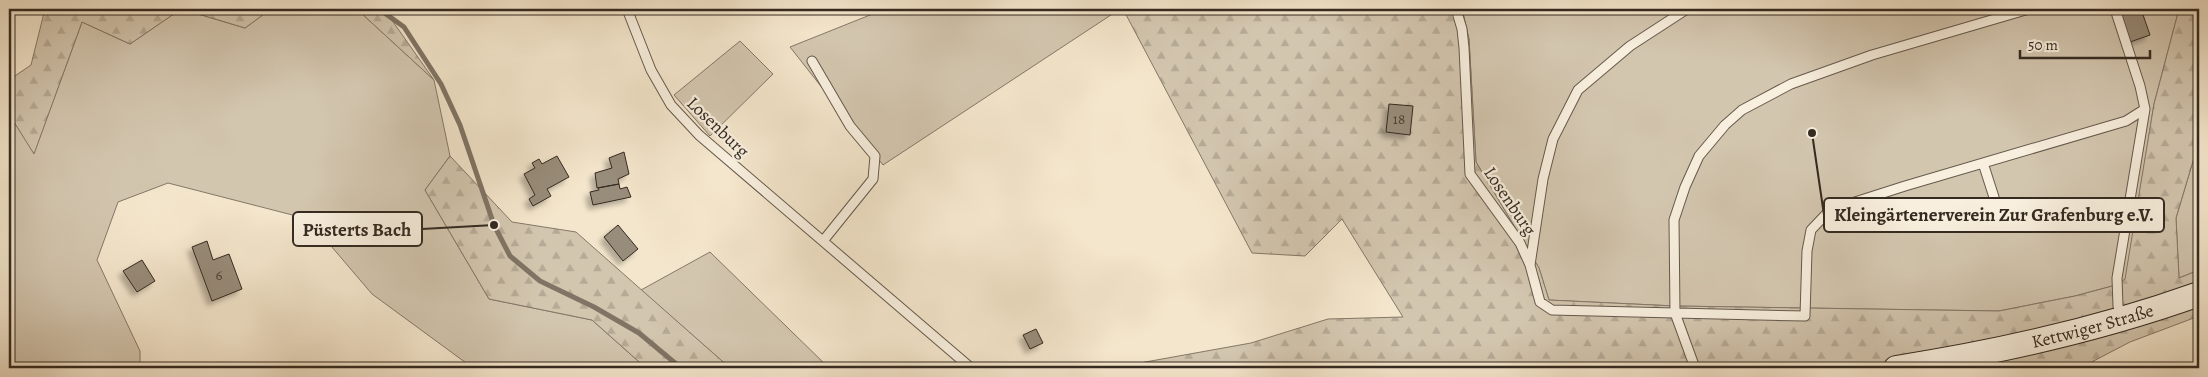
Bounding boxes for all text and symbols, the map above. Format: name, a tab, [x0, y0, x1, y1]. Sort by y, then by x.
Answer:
scale bar	[2020, 28, 2150, 60]
text: 50 m	[2028, 35, 2058, 55]
street label: Losenburg	[682, 91, 754, 163]
house number: 18	[1393, 109, 1405, 129]
street label: Losenburg	[1478, 162, 1542, 240]
callout: Kleingärtenerverein Zur Grafenburg e.V.	[1824, 198, 2164, 232]
text: Kleingärtenerverein Zur Grafenburg e.V.	[1834, 202, 2154, 228]
callout: Püsterts Bach	[293, 212, 422, 246]
text: Püsterts Bach	[303, 217, 411, 243]
house number: 6	[216, 265, 223, 285]
street label: Kettwiger Straße	[2029, 298, 2156, 354]

